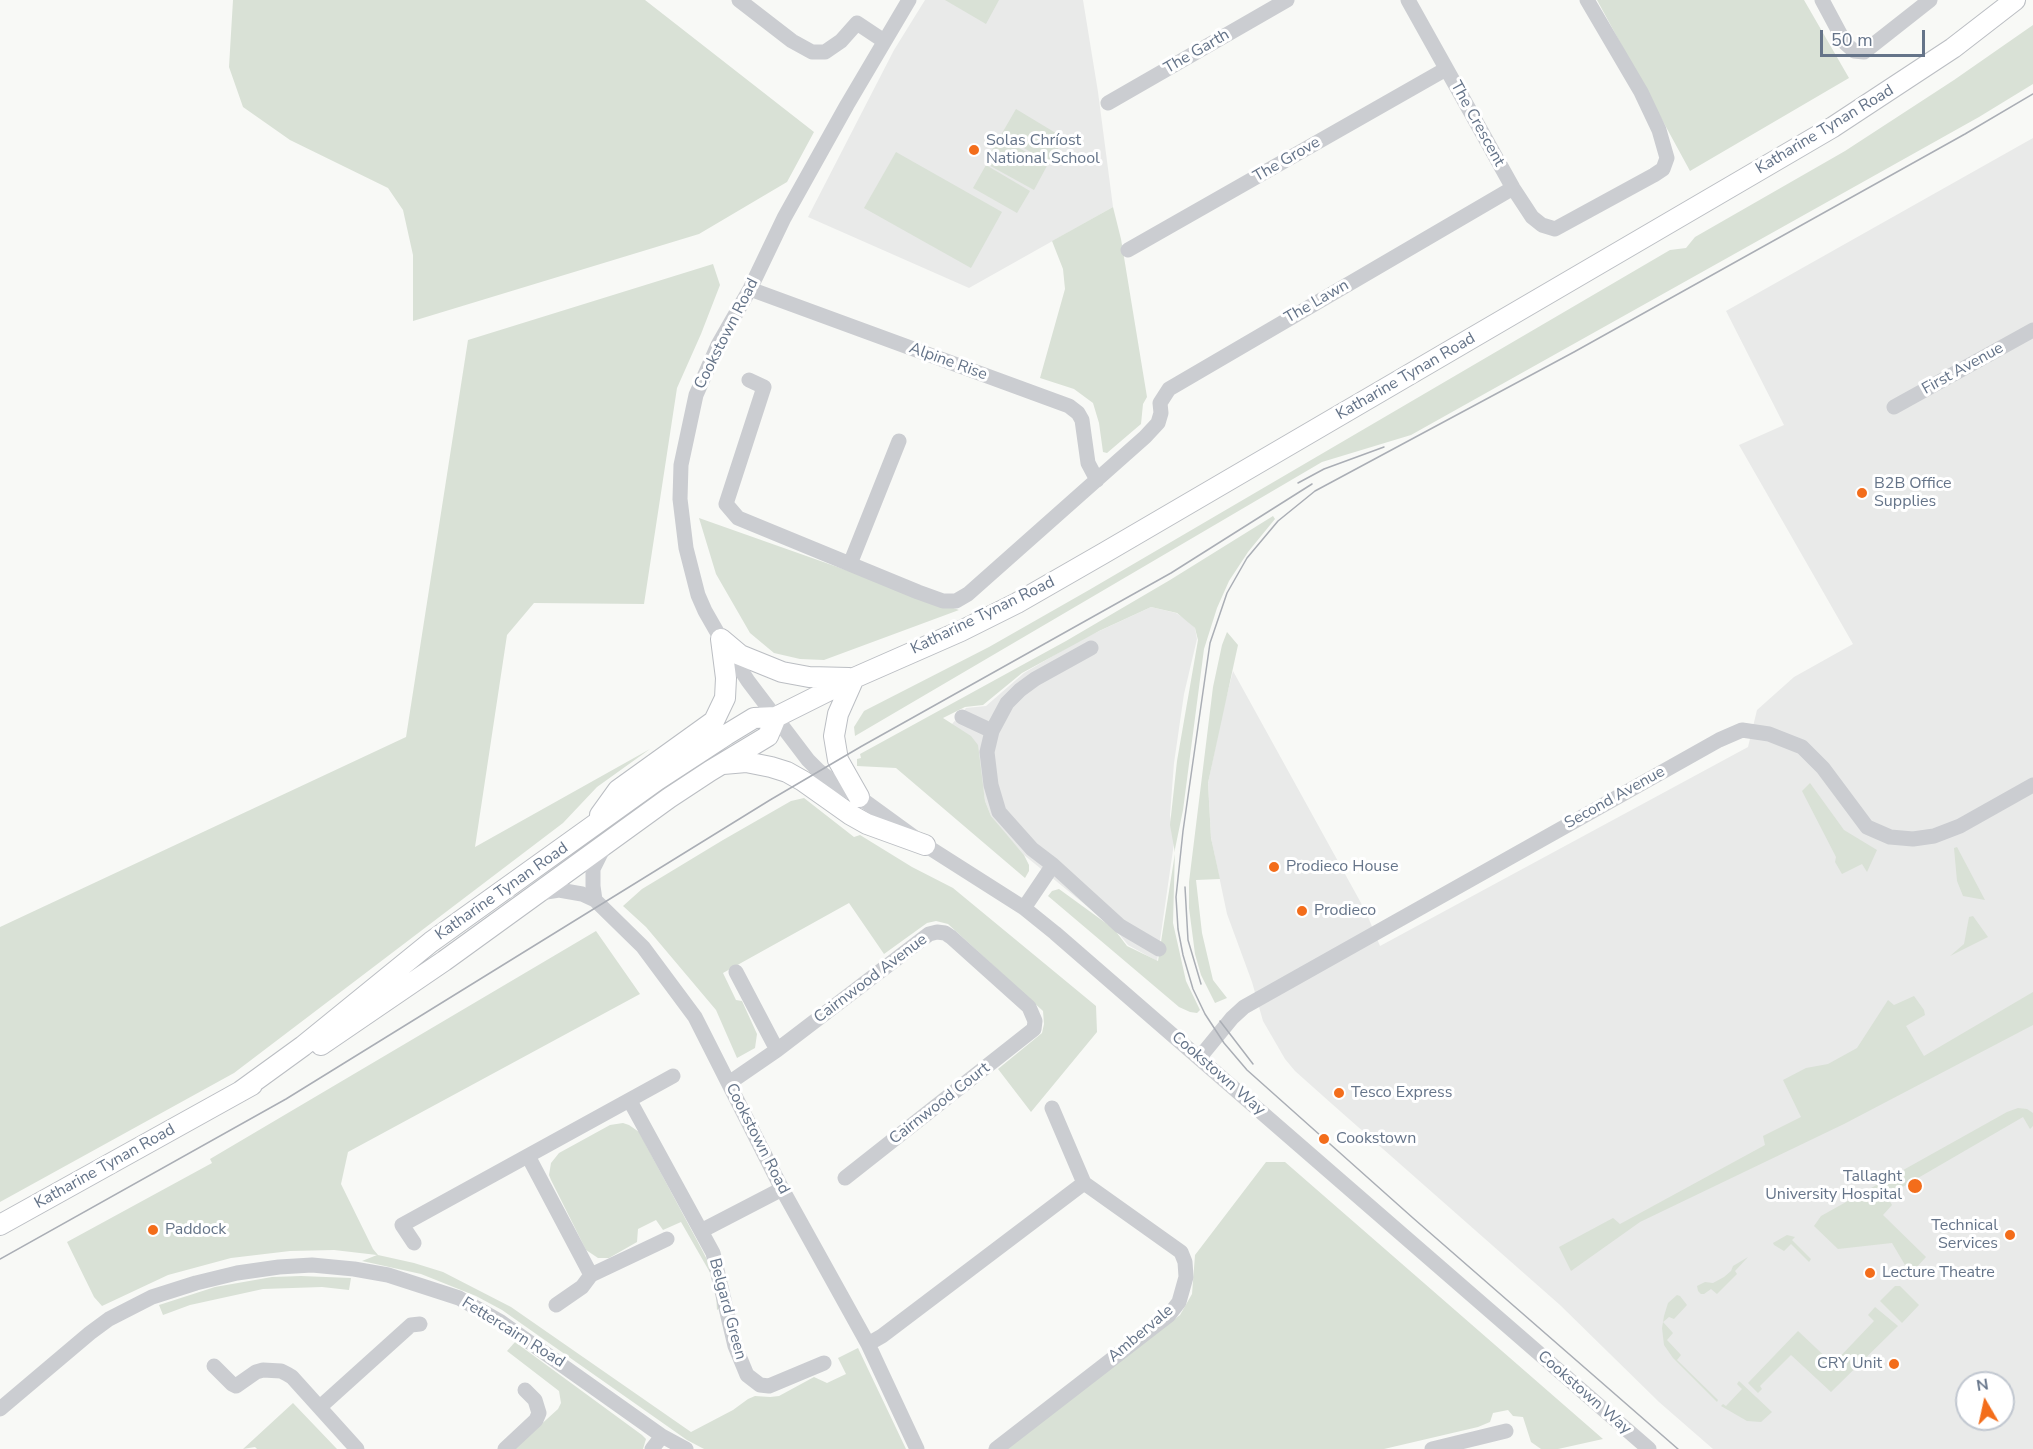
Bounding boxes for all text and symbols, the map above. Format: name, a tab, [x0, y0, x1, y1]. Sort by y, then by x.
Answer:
scale bar	[1823, 18, 1928, 56]
street label: The Garth	[1161, 26, 1233, 78]
text: 50 m	[1831, 28, 1873, 52]
street label: The Crescent	[1446, 78, 1508, 170]
street label: Katharine Tynan Road	[1753, 81, 1897, 179]
place label: Solas Chríost National School	[986, 131, 1100, 169]
street label: The Grove	[1250, 133, 1324, 187]
marker: Solas Chríost National School	[967, 143, 981, 157]
street label: Cookstown Road	[691, 275, 763, 393]
street label: The Lawn	[1281, 276, 1353, 328]
street label: Katharine Tynan Road	[1333, 329, 1479, 425]
street label: Alpine Rise	[906, 339, 990, 385]
street label: First Avenue	[1919, 339, 2007, 399]
place label: B2B Office Supplies	[1874, 474, 1951, 512]
marker: B2B Office Supplies	[1855, 486, 1869, 500]
street label: Katharine Tynan Road	[908, 573, 1058, 659]
street label: Second Avenue	[1562, 763, 1668, 833]
street label: Katharine Tynan Road	[432, 839, 572, 945]
place label: Prodieco House	[1286, 857, 1399, 877]
marker: Prodieco House	[1267, 860, 1281, 874]
place label: Prodieco	[1314, 901, 1376, 921]
marker: Prodieco	[1295, 904, 1309, 918]
street label: Cairnwood Avenue	[811, 930, 931, 1028]
street label: Cookstown Way	[1167, 1028, 1269, 1120]
street label: Cairnwood Court	[886, 1059, 994, 1149]
street label: Cookstown Road	[721, 1080, 793, 1198]
place label: Tesco Express	[1351, 1083, 1452, 1103]
marker: Tesco Express	[1332, 1086, 1346, 1100]
street label: Katharine Tynan Road	[31, 1120, 179, 1214]
place label: Cookstown	[1336, 1129, 1416, 1149]
marker: Cookstown	[1317, 1132, 1331, 1146]
place label: Tallaght University Hospital	[1765, 1167, 1902, 1205]
marker: Tallaght University Hospital	[1906, 1177, 1924, 1195]
place label: Technical Services	[1931, 1216, 1998, 1254]
place label: Paddock	[165, 1220, 226, 1240]
marker: Paddock	[146, 1223, 160, 1237]
marker: Technical Services	[2003, 1228, 2017, 1242]
street label: Belgard Green	[704, 1256, 750, 1362]
place label: Lecture Theatre	[1882, 1263, 1995, 1283]
marker: Lecture Theatre	[1863, 1266, 1877, 1280]
street label: Fettercairn Road	[458, 1294, 568, 1372]
street label: Ambervale	[1105, 1301, 1177, 1367]
street label: Cookstown Way	[1533, 1347, 1635, 1439]
place label: CRY Unit	[1817, 1354, 1882, 1374]
marker: CRY Unit	[1887, 1357, 1901, 1371]
north arrow	[1955, 1371, 2015, 1431]
text: N	[1975, 1373, 1990, 1397]

